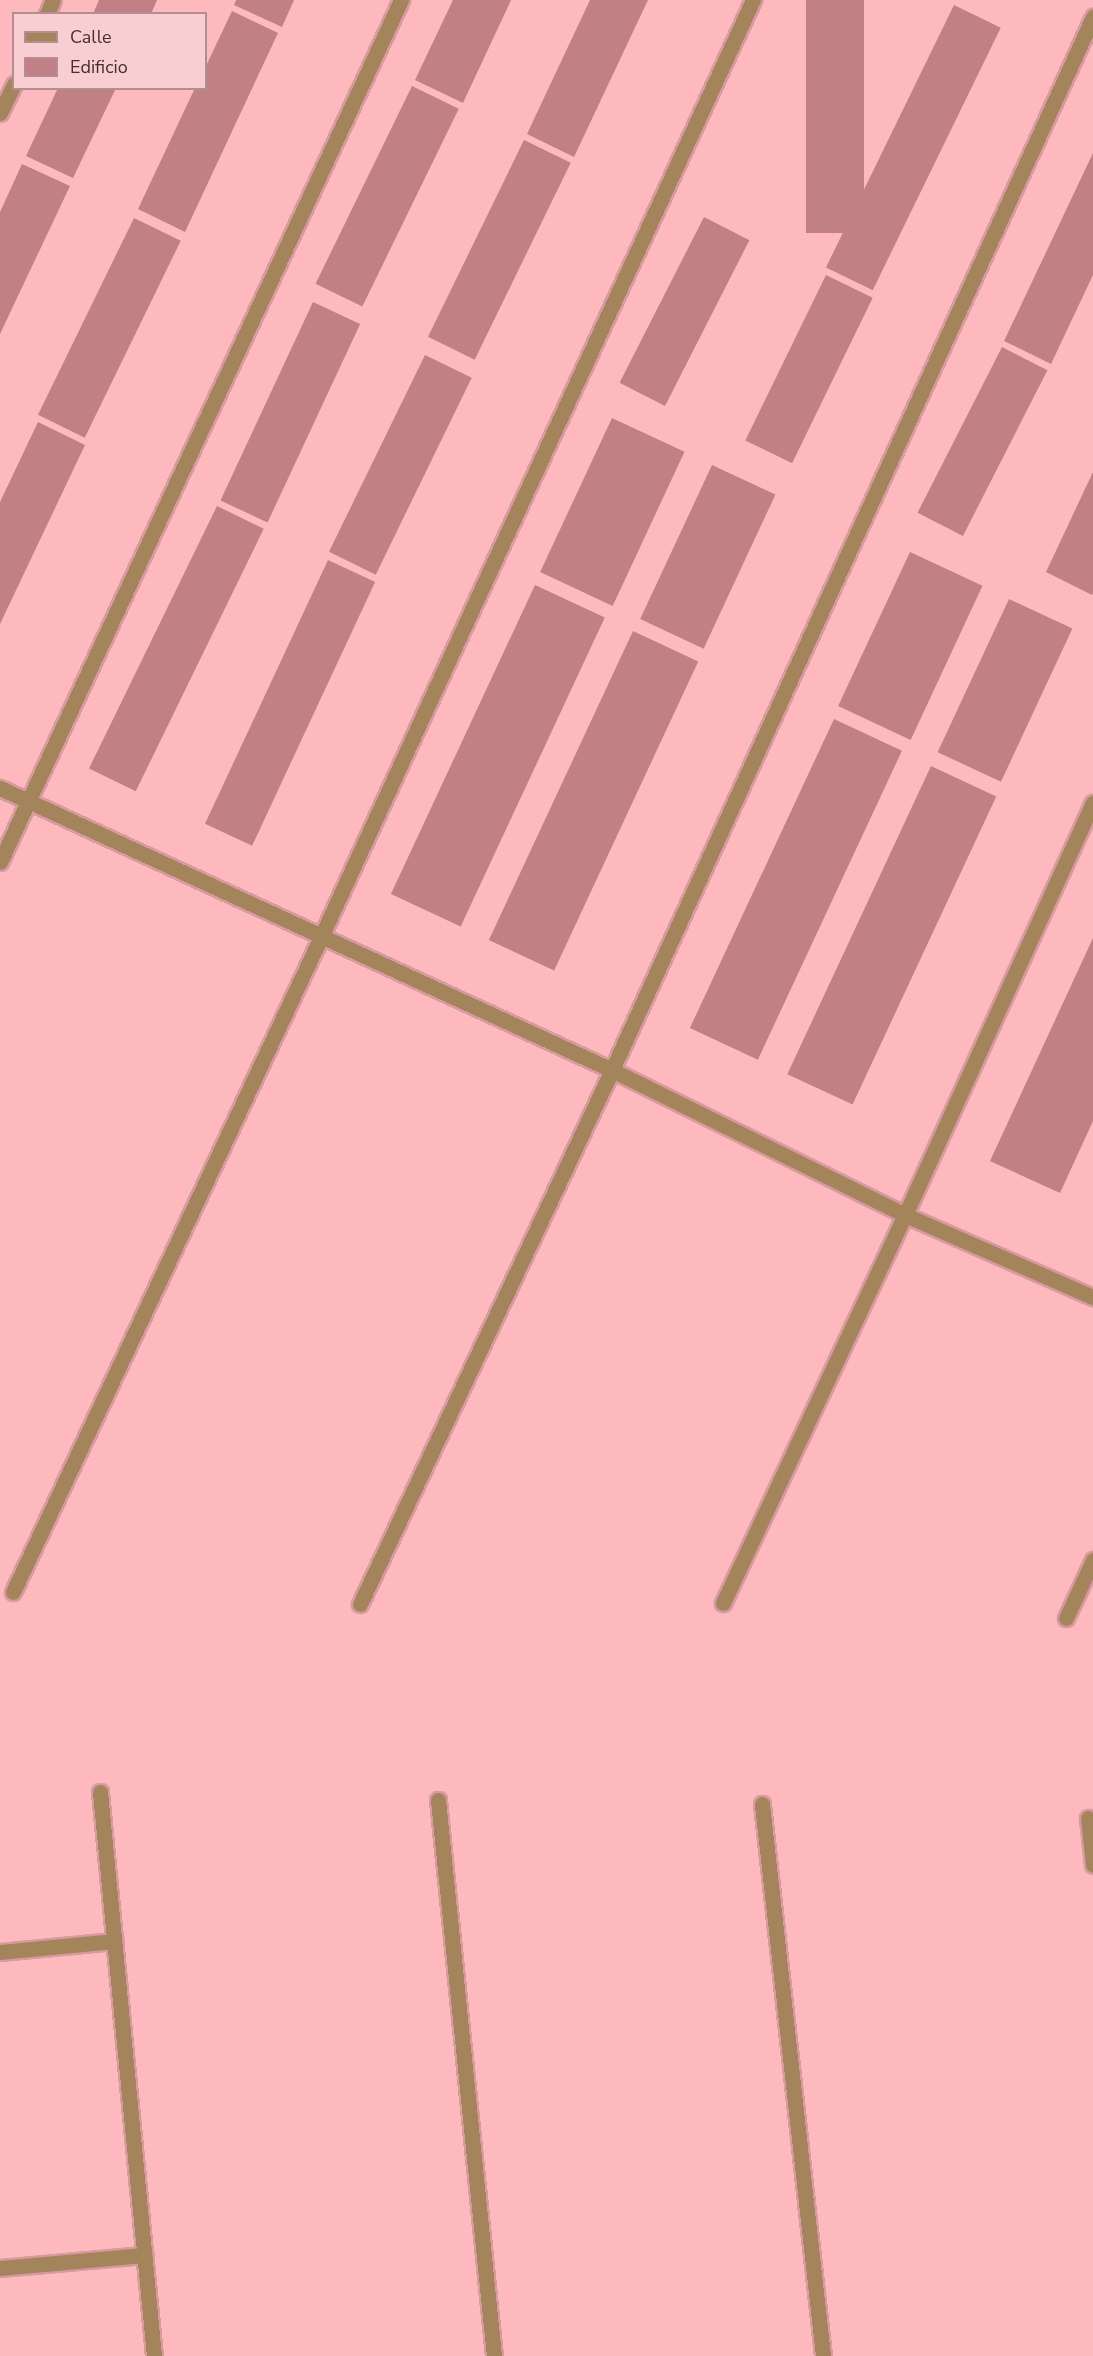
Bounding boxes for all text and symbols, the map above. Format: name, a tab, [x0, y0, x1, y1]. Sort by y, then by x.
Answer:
legend	[12, 12, 207, 90]
text: Calle	[70, 25, 112, 49]
text: Edificio	[70, 55, 128, 79]

